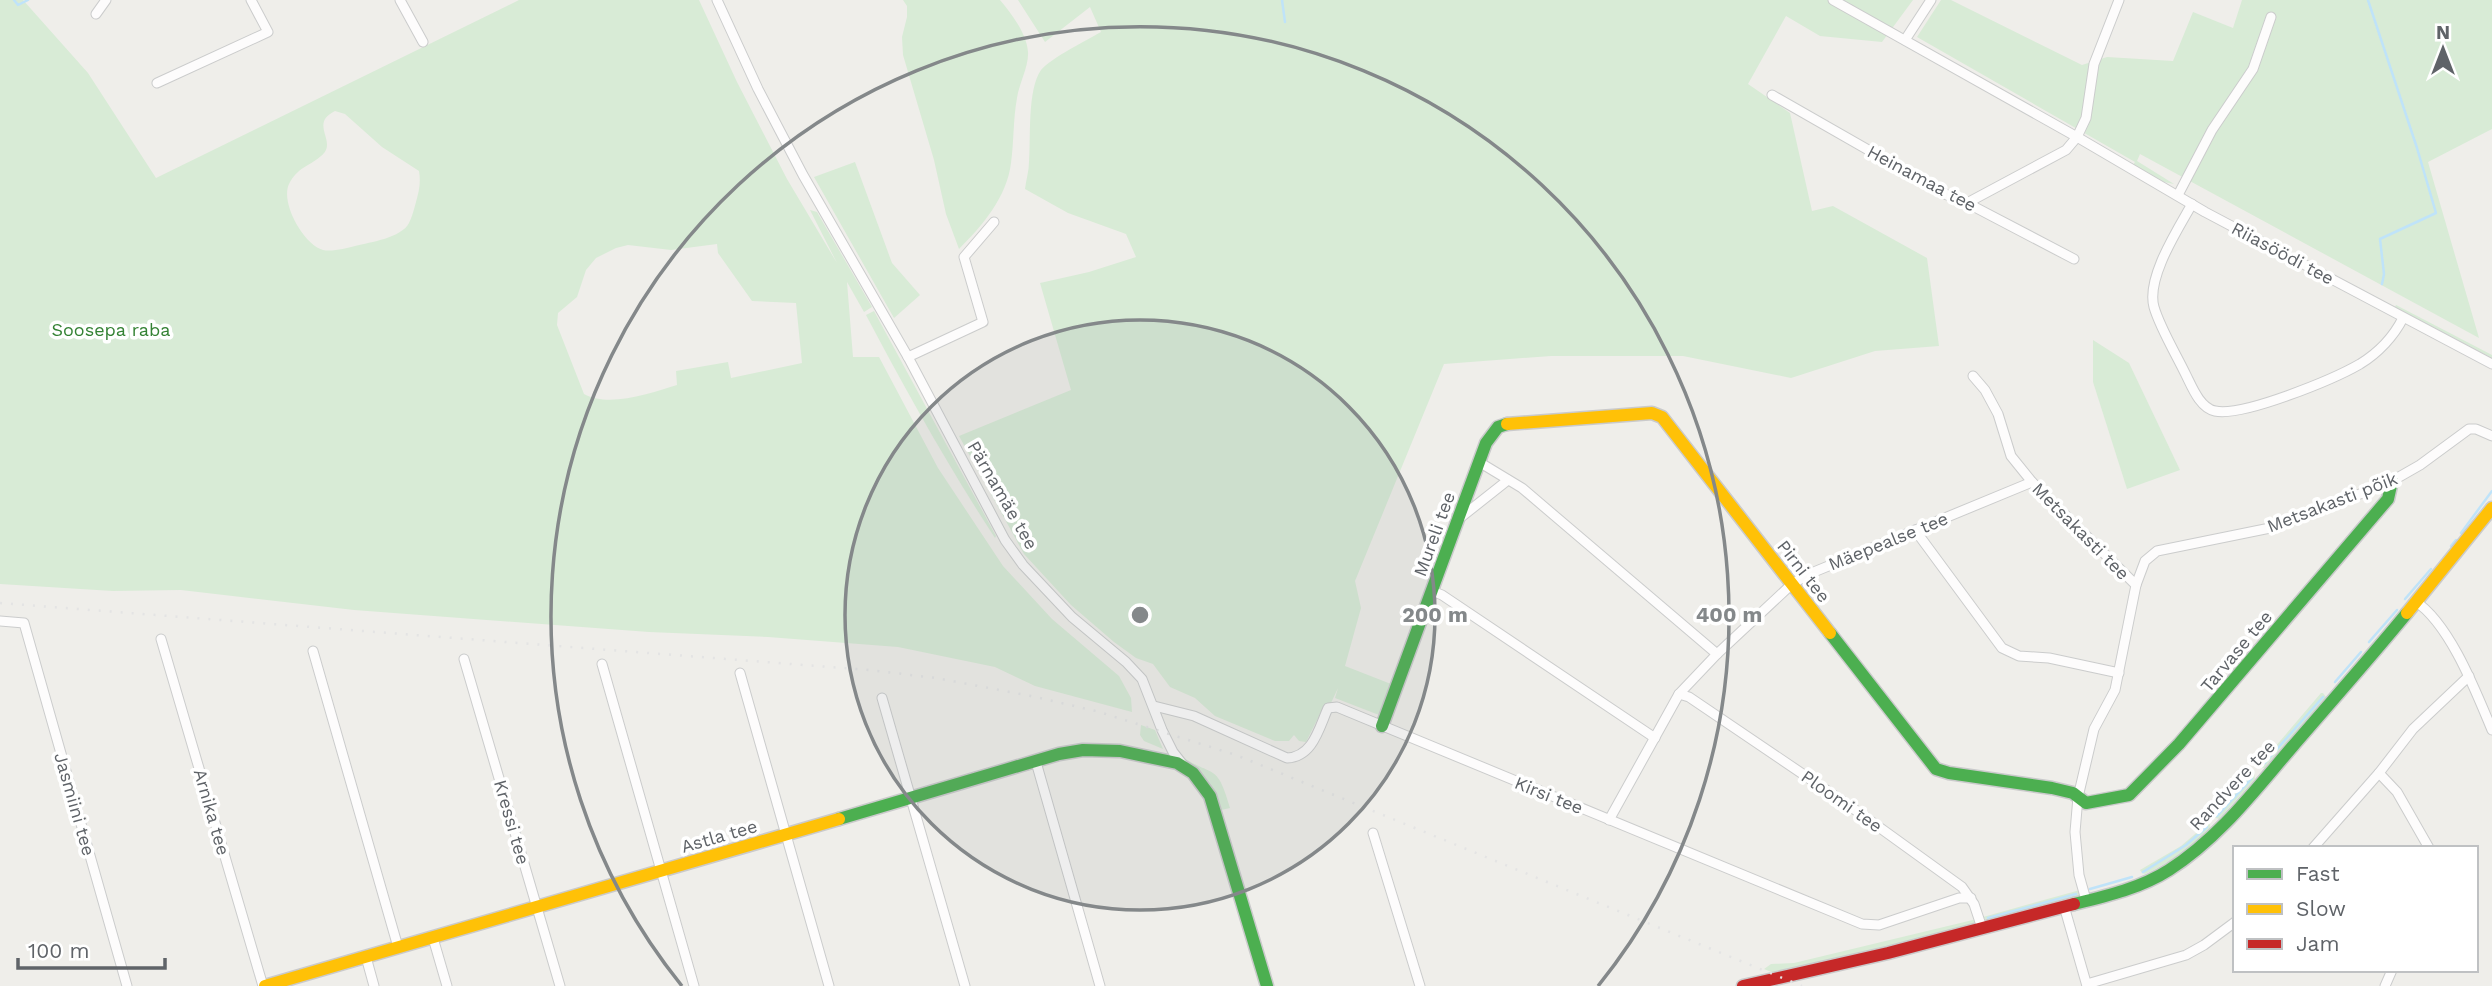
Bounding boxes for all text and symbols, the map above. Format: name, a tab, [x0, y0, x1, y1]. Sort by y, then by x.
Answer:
north arrow	[2408, 14, 2478, 84]
text: N	[2436, 21, 2450, 44]
street label: Heinamaa tee	[1864, 140, 1980, 216]
street label: Riiasöödi tee	[2228, 217, 2338, 289]
park label: Soosepa raba	[52, 319, 170, 340]
street label: Pärnamäe tee	[963, 437, 1043, 553]
street label: Metsakasti põik	[2264, 468, 2400, 536]
street label: Metsakasti tee	[2028, 478, 2134, 584]
street label: Mureli tee	[1409, 489, 1459, 579]
street label: Mäepealse tee	[1825, 507, 1951, 575]
street label: Pirni tee	[1773, 536, 1835, 606]
text: 200 m	[1402, 602, 1468, 627]
text: 400 m	[1696, 602, 1762, 627]
centre of rings	[1128, 603, 1152, 627]
street label: Tarvase tee	[2196, 606, 2276, 696]
street label: Randvere tee	[2185, 735, 2279, 835]
street label: Jasmiini tee	[50, 750, 100, 858]
street label: Ploomi tee	[1797, 765, 1887, 837]
street label: Arnika tee	[190, 766, 234, 858]
street label: Kirsi tee	[1512, 772, 1586, 818]
street label: Kressi tee	[490, 777, 534, 867]
street label: Astla tee	[679, 815, 759, 857]
legend	[2233, 846, 2478, 972]
text: Fast	[2296, 861, 2340, 886]
text: Slow	[2296, 896, 2346, 921]
scale bar	[18, 926, 164, 970]
text: Jam	[2296, 931, 2339, 956]
text: 100 m	[28, 938, 90, 963]

